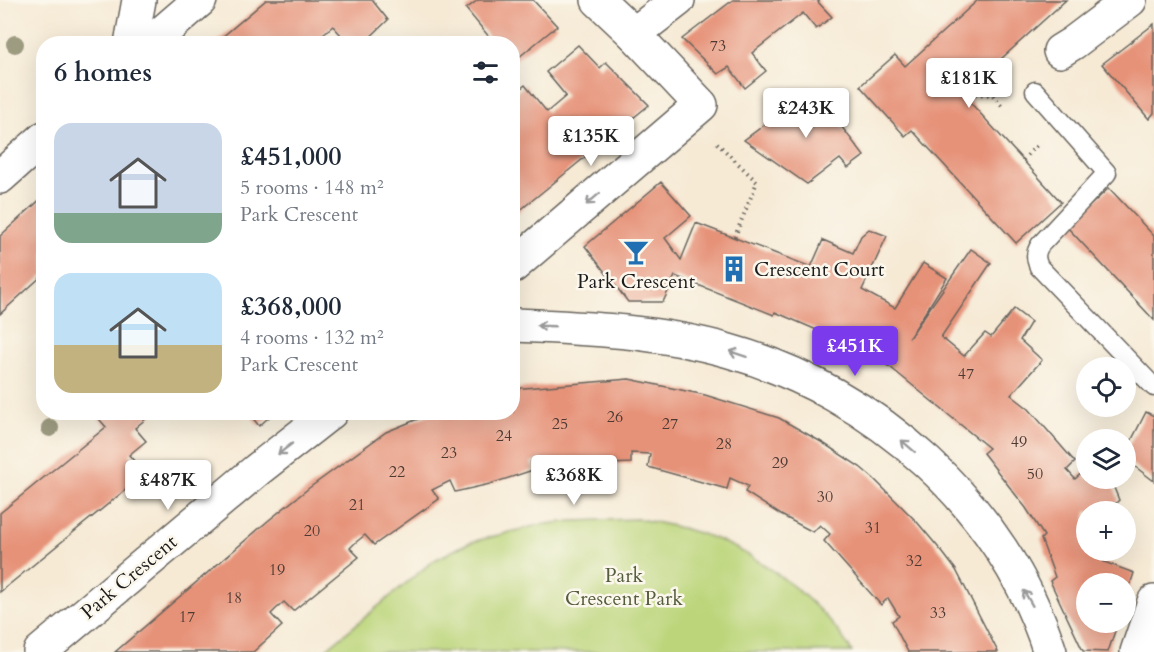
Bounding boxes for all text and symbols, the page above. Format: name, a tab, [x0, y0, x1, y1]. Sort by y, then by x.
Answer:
house number: 73	[710, 35, 726, 57]
text: 6 homes	[54, 55, 152, 90]
icon: filters	[469, 56, 502, 89]
pin: £181K	[927, 58, 1011, 109]
text: £181K	[940, 64, 998, 91]
pin: £243K	[764, 88, 848, 139]
text: £243K	[777, 94, 835, 121]
pin: £135K	[549, 116, 633, 167]
text: £135K	[562, 122, 620, 149]
text: £451,000	[240, 139, 342, 174]
icon: home	[102, 147, 174, 219]
text: 5 rooms · 148 m²	[240, 174, 384, 201]
one-way arrow	[586, 192, 601, 206]
text: Park Crescent	[240, 201, 358, 228]
bar icon: Park Crescent	[621, 237, 651, 267]
building icon: Crescent Court	[719, 254, 749, 284]
place label: Crescent Court	[754, 256, 885, 283]
place label: Park Crescent	[577, 268, 696, 295]
text: £368,000	[240, 289, 342, 324]
icon: home	[102, 297, 174, 369]
one-way arrow	[536, 321, 556, 332]
text: 4 rooms · 132 m²	[240, 324, 384, 351]
pin: £451K	[813, 326, 897, 377]
text: £451K	[826, 332, 884, 359]
one-way arrow	[729, 348, 748, 359]
text: Park Crescent	[240, 351, 358, 378]
map controls	[1076, 357, 1136, 633]
button: locate	[1076, 357, 1136, 417]
house number: 47	[958, 363, 974, 385]
house number: 26	[607, 406, 623, 428]
house number: 25	[552, 413, 568, 435]
house number: 27	[662, 413, 678, 435]
house number: 24	[496, 425, 512, 447]
button: layers	[1076, 429, 1136, 489]
house number: 49	[1011, 431, 1027, 453]
house number: 28	[716, 433, 732, 455]
one-way arrow	[901, 439, 916, 453]
one-way arrow	[277, 442, 293, 455]
house number: 23	[441, 442, 457, 464]
house number: 29	[772, 452, 788, 474]
pin: £368K	[532, 455, 616, 506]
pin: £487K	[126, 460, 210, 511]
house number: 22	[389, 461, 405, 483]
text: £368K	[545, 461, 603, 488]
house number: 50	[1027, 463, 1043, 485]
text: £487K	[139, 466, 197, 493]
house number: 30	[817, 486, 833, 508]
house number: 21	[349, 494, 365, 516]
button: +	[1076, 501, 1136, 561]
house number: 31	[865, 517, 881, 539]
house number: 20	[304, 520, 320, 542]
street label: Park Crescent	[75, 528, 183, 625]
house number: 32	[906, 550, 922, 572]
house number: 19	[269, 559, 285, 581]
park label: Park Crescent Park	[565, 562, 683, 612]
button: −	[1076, 573, 1136, 633]
house number: 18	[226, 587, 242, 609]
one-way arrow	[1022, 590, 1034, 607]
house number: 33	[930, 602, 946, 624]
house number: 17	[179, 606, 195, 628]

